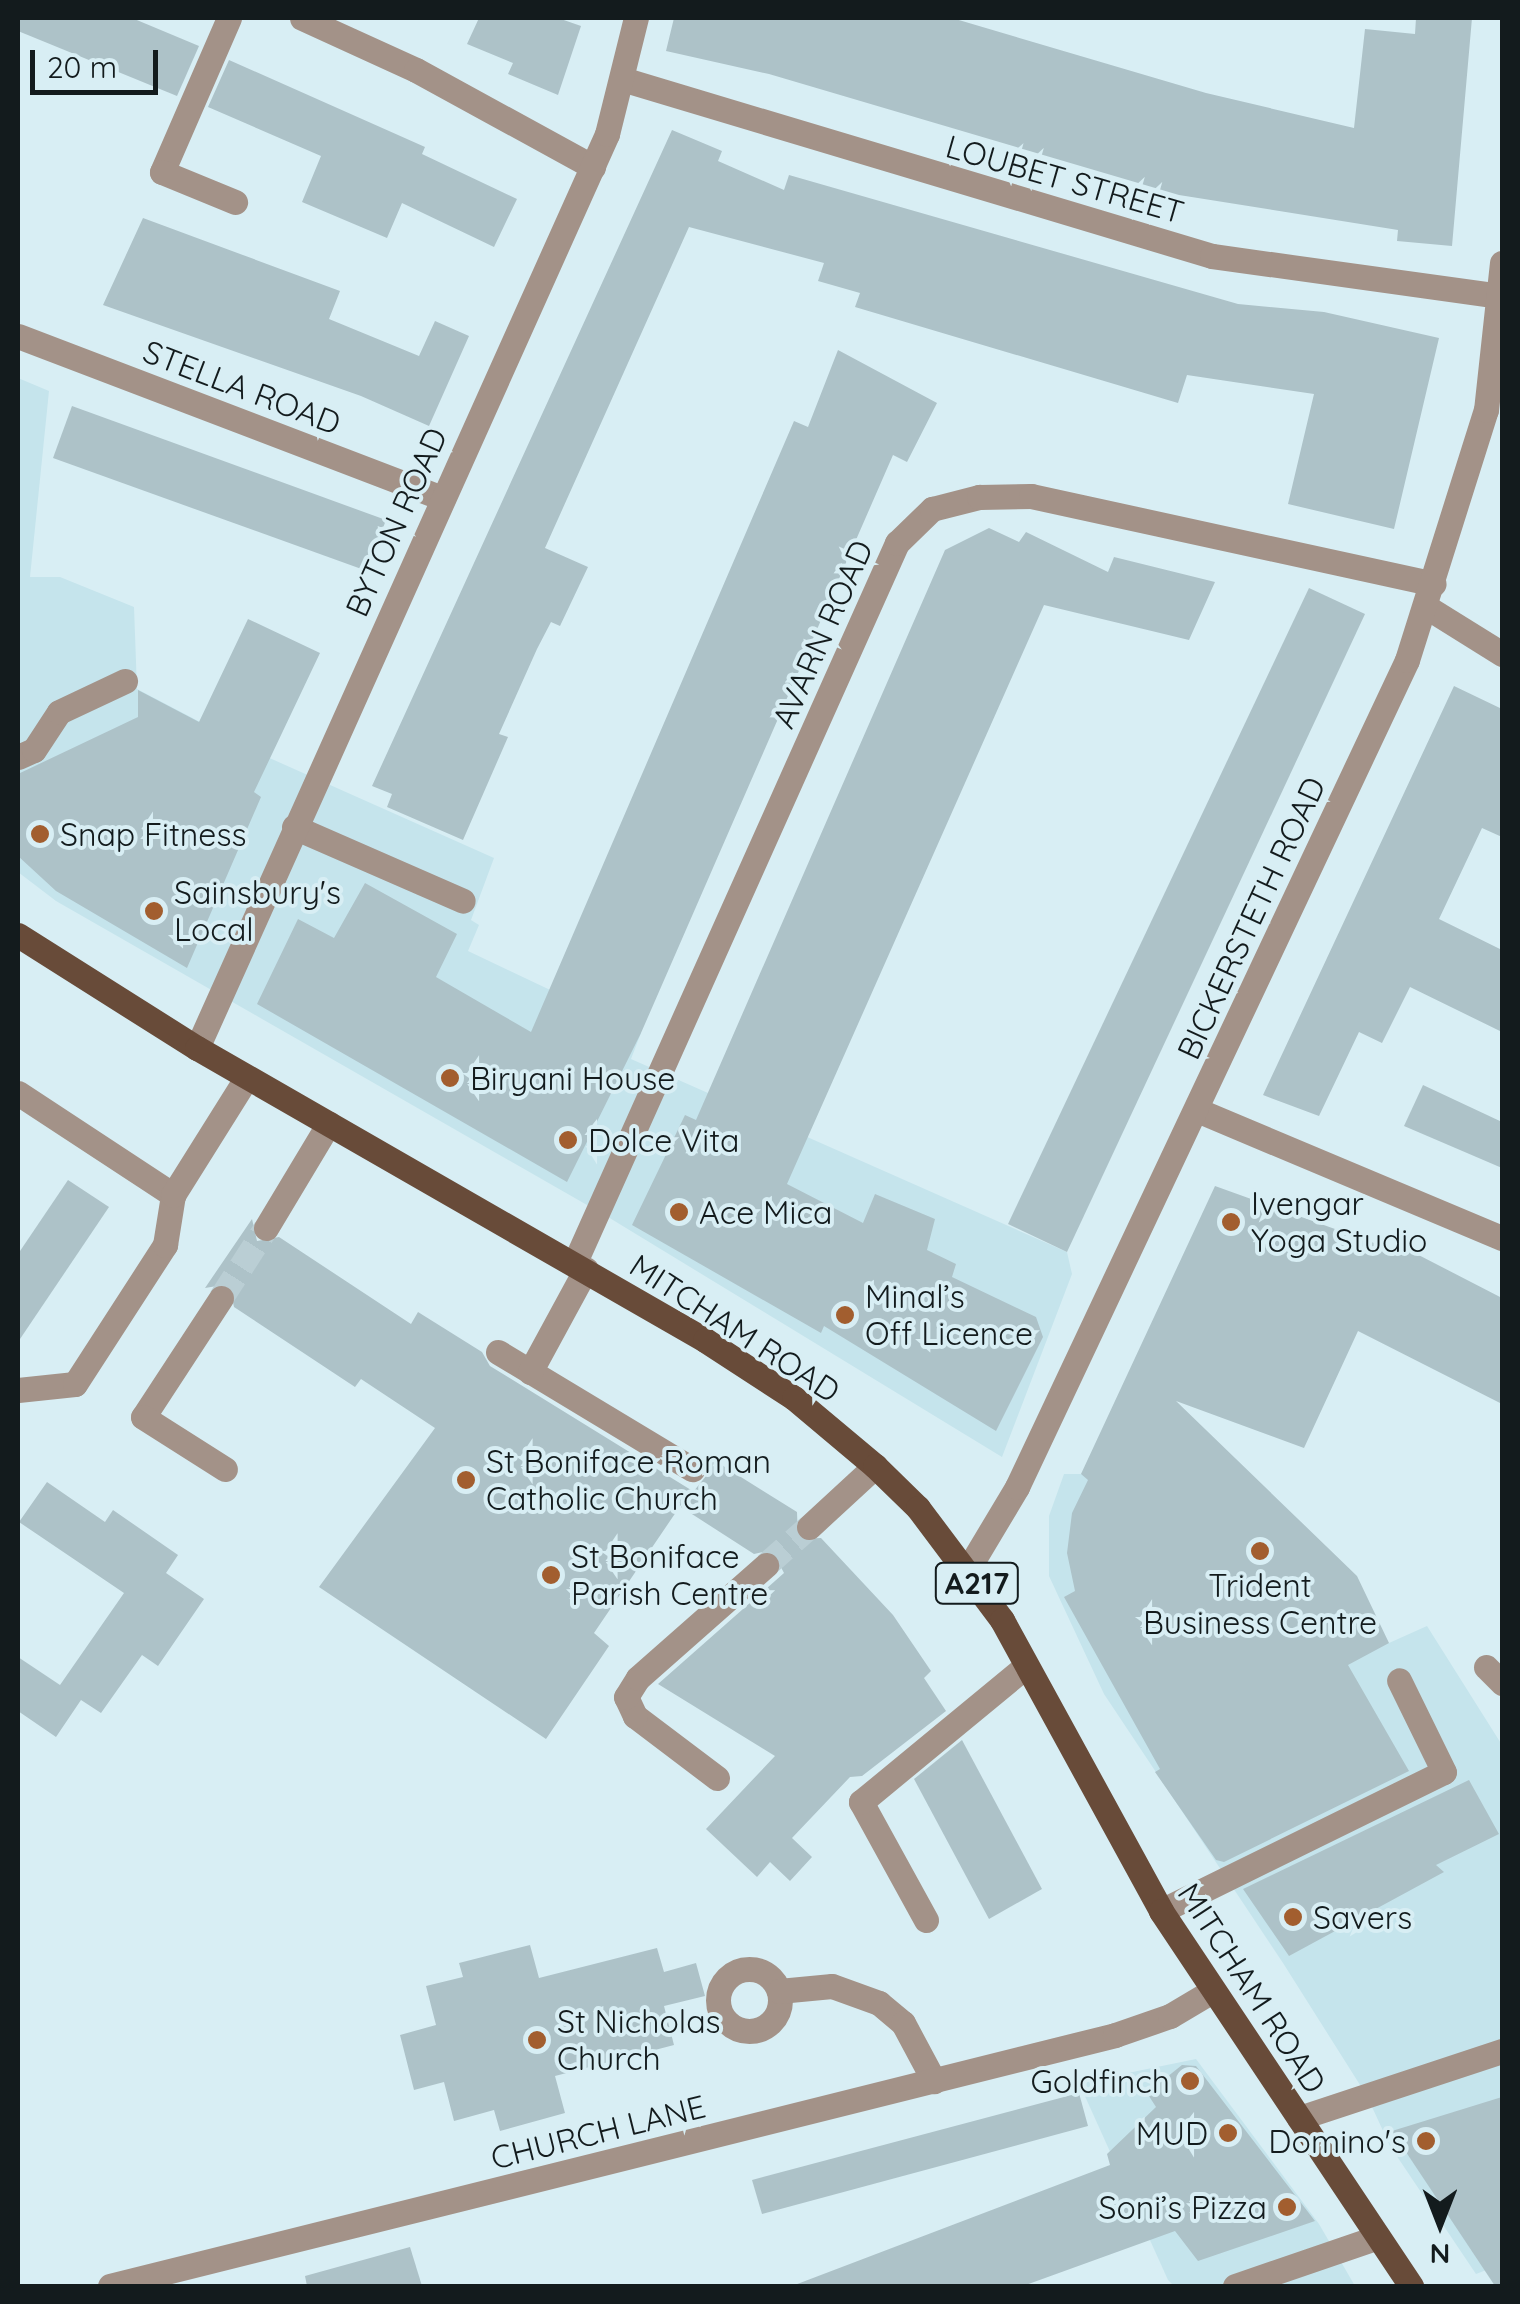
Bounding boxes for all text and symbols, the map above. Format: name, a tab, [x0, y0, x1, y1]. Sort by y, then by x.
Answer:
scale bar	[35, 30, 162, 92]
text: 20 m	[47, 48, 117, 86]
street label: LOUBET STREET	[942, 127, 1188, 231]
street label: STELLA ROAD	[138, 332, 346, 442]
street label: BYTON ROAD	[337, 422, 455, 622]
street label: AVARN ROAD	[764, 534, 880, 734]
street label: BICKERSTETH ROAD	[1169, 771, 1333, 1065]
place label: Snap Fitness	[60, 815, 246, 853]
marker: Snap Fitness	[29, 823, 51, 845]
place label: Sainsbury's Local	[174, 874, 341, 949]
marker: Sainsbury's Local	[143, 900, 165, 922]
place label: Biryani House	[470, 1059, 675, 1097]
marker: Biryani House	[439, 1067, 461, 1089]
place label: Dolce Vita	[588, 1121, 739, 1159]
marker: Dolce Vita	[557, 1129, 579, 1151]
place label: Ivengar Yoga Studio	[1251, 1185, 1427, 1260]
place label: Ace Mica	[699, 1193, 832, 1231]
marker: Ace Mica	[668, 1201, 690, 1223]
marker: Ivengar Yoga Studio	[1220, 1211, 1242, 1233]
street label: MITCHAM ROAD	[623, 1246, 847, 1410]
place label: Minal’s Off Licence	[865, 1278, 1033, 1353]
marker: Minal’s Off Licence	[834, 1304, 856, 1326]
place label: St Boniface Roman Catholic Church	[486, 1443, 771, 1518]
marker: St Boniface Roman Catholic Church	[455, 1469, 477, 1491]
place label: St Boniface Parish Centre	[571, 1538, 768, 1613]
marker: Trident Business Centre	[1249, 1540, 1271, 1562]
road number: A217	[934, 1558, 1020, 1608]
marker: St Boniface Parish Centre	[540, 1564, 562, 1586]
place label: Trident Business Centre	[1143, 1567, 1377, 1642]
street label: MITCHAM ROAD	[1170, 1876, 1334, 2100]
place label: Savers	[1313, 1898, 1412, 1936]
marker: Savers	[1282, 1906, 1304, 1928]
place label: St Nicholas Church	[557, 2003, 721, 2078]
marker: St Nicholas Church	[526, 2029, 548, 2051]
place label: Goldfinch	[1030, 2062, 1170, 2100]
marker: Goldfinch	[1179, 2070, 1201, 2092]
street label: CHURCH LANE	[487, 2087, 709, 2177]
place label: MUD	[1136, 2114, 1208, 2152]
marker: MUD	[1217, 2122, 1239, 2144]
place label: Domino's	[1268, 2122, 1406, 2160]
marker: Domino's	[1415, 2130, 1437, 2152]
north arrow	[1390, 2174, 1490, 2274]
place label: Soni’s Pizza	[1098, 2188, 1267, 2226]
marker: Soni’s Pizza	[1276, 2196, 1298, 2218]
text: N	[1430, 2237, 1450, 2272]

